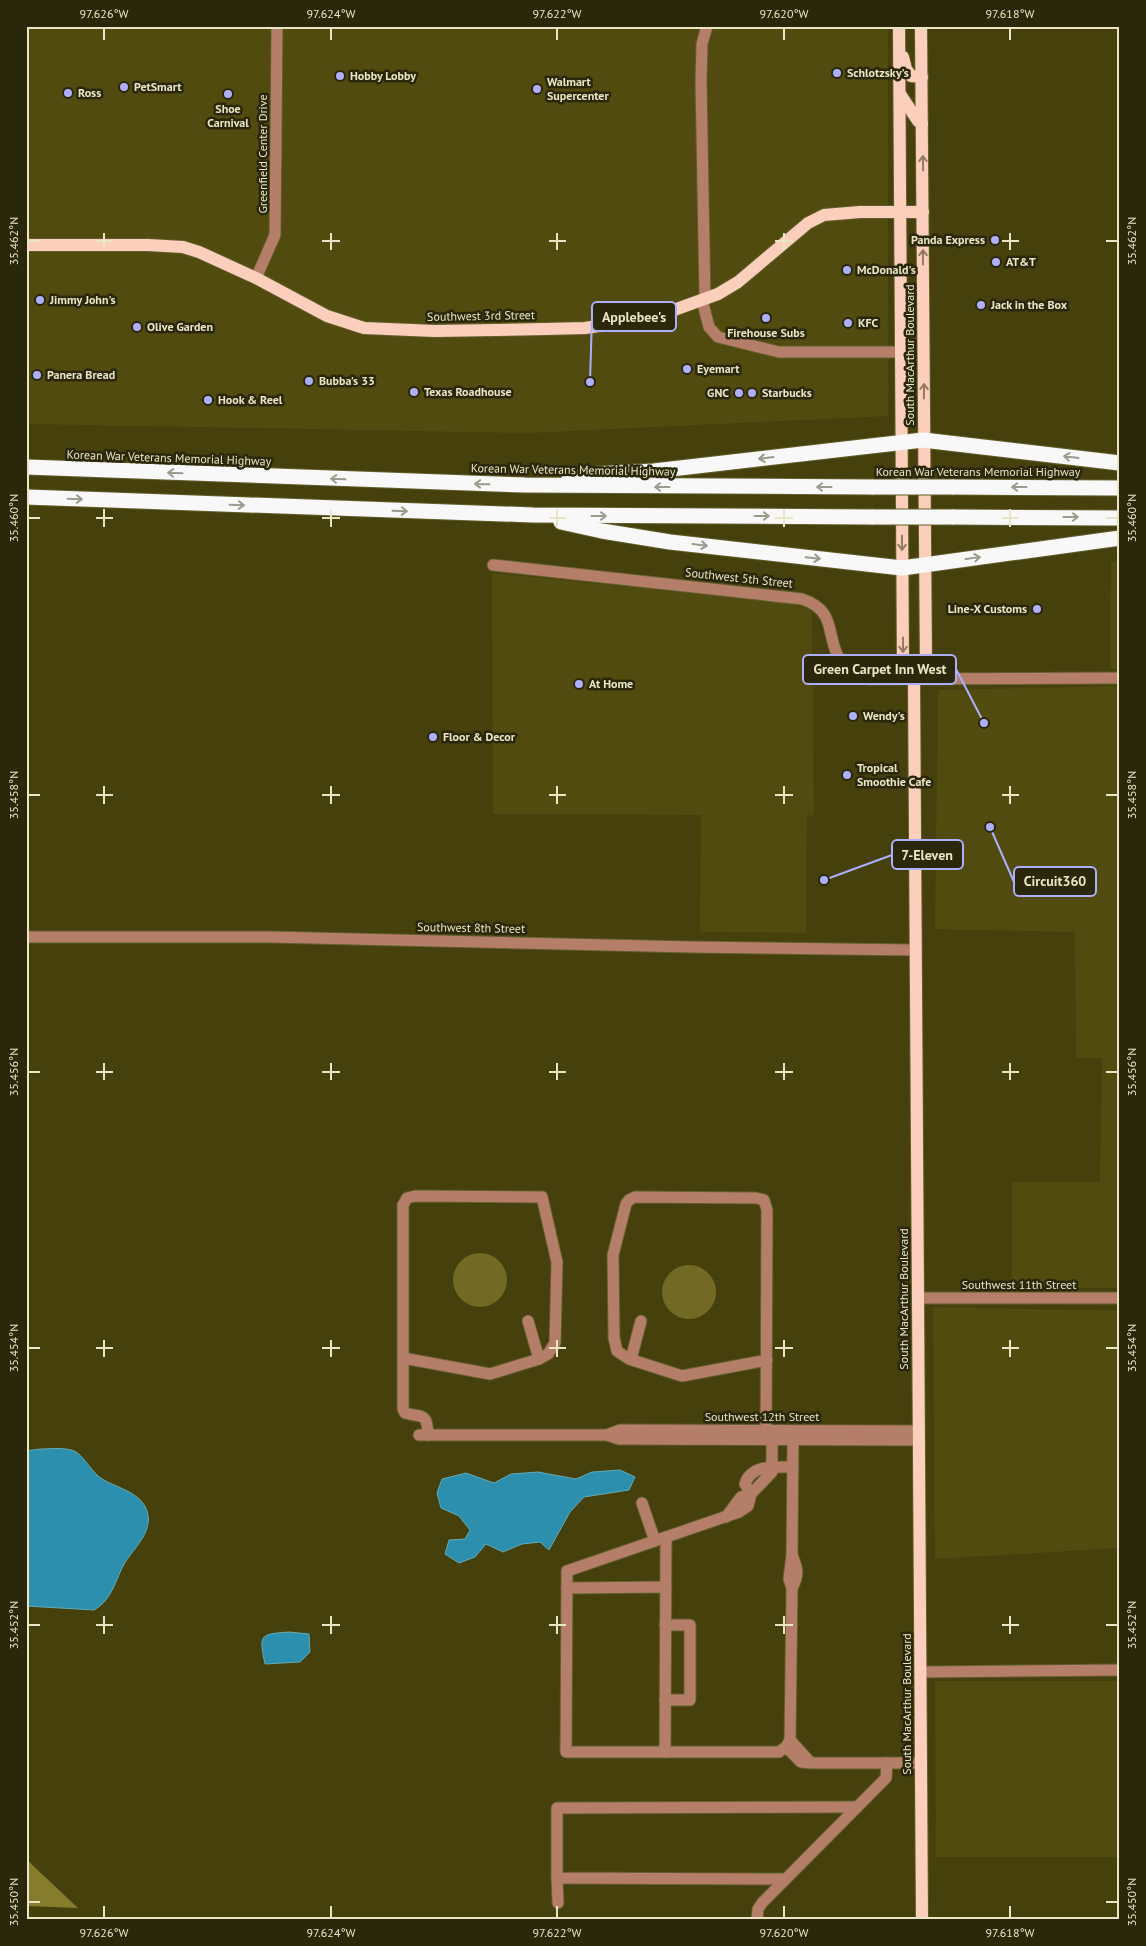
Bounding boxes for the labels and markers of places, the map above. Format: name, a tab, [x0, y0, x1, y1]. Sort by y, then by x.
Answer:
place label: Schlotzsky's	[847, 65, 909, 80]
marker: Schlotzsky's	[831, 67, 843, 79]
place label: Hobby Lobby	[350, 68, 416, 83]
marker: Hobby Lobby	[334, 70, 346, 82]
place label: Walmart Supercenter	[547, 74, 609, 103]
place label: PetSmart	[134, 79, 182, 94]
marker: PetSmart	[118, 81, 130, 93]
marker: Walmart Supercenter	[531, 83, 543, 95]
place label: Ross	[78, 85, 101, 100]
marker: Ross	[62, 87, 74, 99]
marker: Shoe Carnival	[222, 88, 234, 100]
place label: Shoe Carnival	[207, 101, 249, 130]
place label: Panda Express	[911, 232, 985, 247]
marker: Panda Express	[989, 234, 1001, 246]
place label: AT&T	[1006, 254, 1036, 269]
marker: AT&T	[990, 256, 1002, 268]
place label: McDonald's	[857, 262, 916, 277]
marker: McDonald's	[841, 264, 853, 276]
place label: Jimmy John's	[49, 292, 116, 307]
marker: Jimmy John's	[34, 294, 46, 306]
place label: Jack in the Box	[990, 297, 1068, 312]
marker: Jack in the Box	[975, 299, 987, 311]
callout: Applebee's	[592, 302, 676, 331]
marker: Firehouse Subs	[760, 312, 772, 324]
place label: KFC	[858, 315, 879, 330]
marker: KFC	[842, 317, 854, 329]
place label: Olive Garden	[147, 319, 213, 334]
marker: Olive Garden	[131, 321, 143, 333]
place label: Firehouse Subs	[727, 325, 805, 340]
place label: Eyemart	[697, 361, 740, 376]
marker: Eyemart	[681, 363, 693, 375]
place label: Panera Bread	[47, 367, 115, 382]
marker: Panera Bread	[31, 369, 43, 381]
place label: Bubba's 33	[319, 373, 375, 388]
marker: Bubba's 33	[303, 375, 315, 387]
place label: Texas Roadhouse	[424, 384, 512, 399]
place label: GNC	[707, 385, 729, 400]
place label: Starbucks	[762, 385, 812, 400]
marker: Texas Roadhouse	[408, 386, 420, 398]
marker: GNC	[733, 387, 745, 399]
marker: Starbucks	[746, 387, 758, 399]
place label: Hook & Reel	[218, 392, 283, 407]
marker: Hook & Reel	[202, 394, 214, 406]
place label: Line-X Customs	[948, 601, 1027, 616]
marker: Line-X Customs	[1031, 603, 1043, 615]
callout: Green Carpet Inn West	[803, 655, 956, 684]
place label: At Home	[589, 676, 633, 691]
marker: At Home	[573, 678, 585, 690]
place label: Wendy's	[863, 708, 905, 723]
marker: Wendy's	[847, 710, 859, 722]
place label: Floor & Decor	[443, 729, 516, 744]
marker: Floor & Decor	[427, 731, 439, 743]
place label: Tropical Smoothie Cafe	[857, 760, 931, 789]
marker: Tropical Smoothie Cafe	[841, 769, 853, 781]
callout: 7-Eleven	[892, 840, 963, 869]
callout: Circuit360	[1014, 867, 1096, 896]

